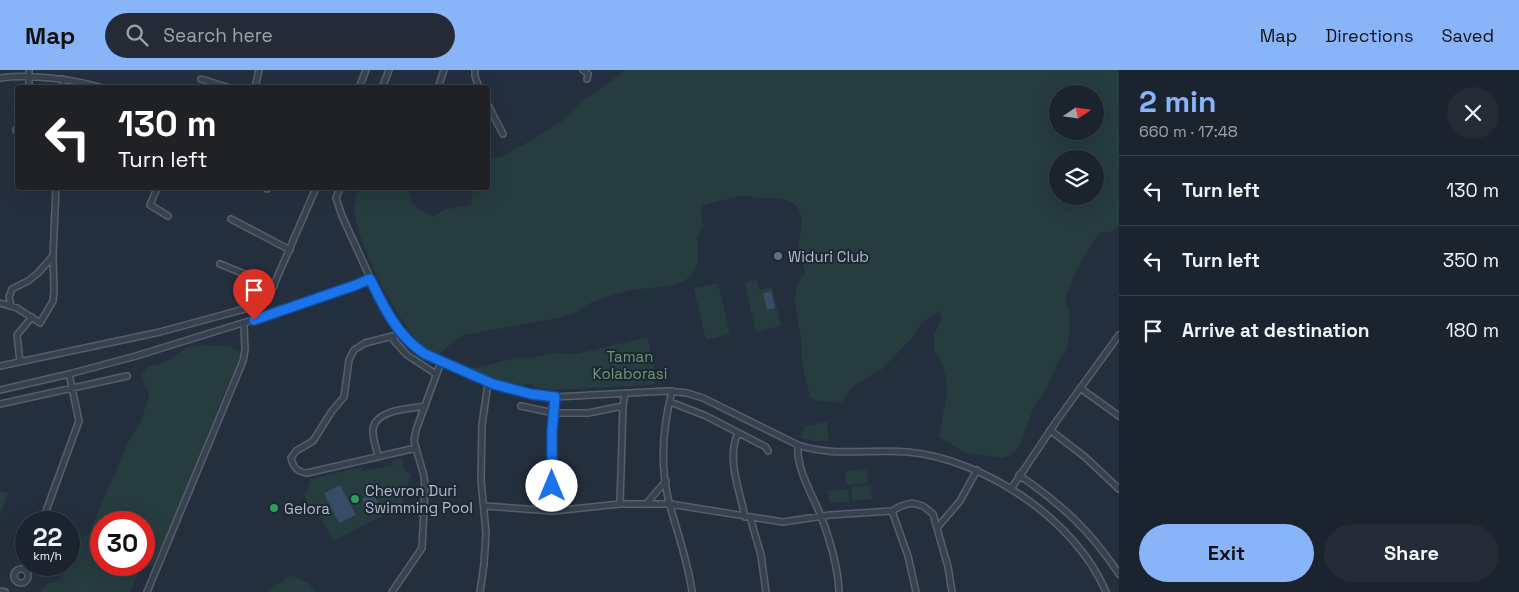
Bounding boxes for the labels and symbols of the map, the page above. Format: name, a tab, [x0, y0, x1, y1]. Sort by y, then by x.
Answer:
north arrow	[1049, 85, 1104, 140]
place label: Widuri Club	[788, 247, 869, 266]
marker: Widuri Club	[772, 250, 784, 262]
pin	[233, 269, 275, 320]
park label: Taman Kolaborasi	[593, 347, 667, 383]
position arrow	[525, 459, 577, 511]
place label: Chevron Duri Swimming Pool	[365, 481, 473, 517]
marker: Chevron Duri Swimming Pool	[349, 493, 361, 505]
place label: Gelora	[284, 499, 330, 518]
marker: Gelora	[268, 502, 280, 514]
speed limit sign: 30	[90, 511, 155, 576]

